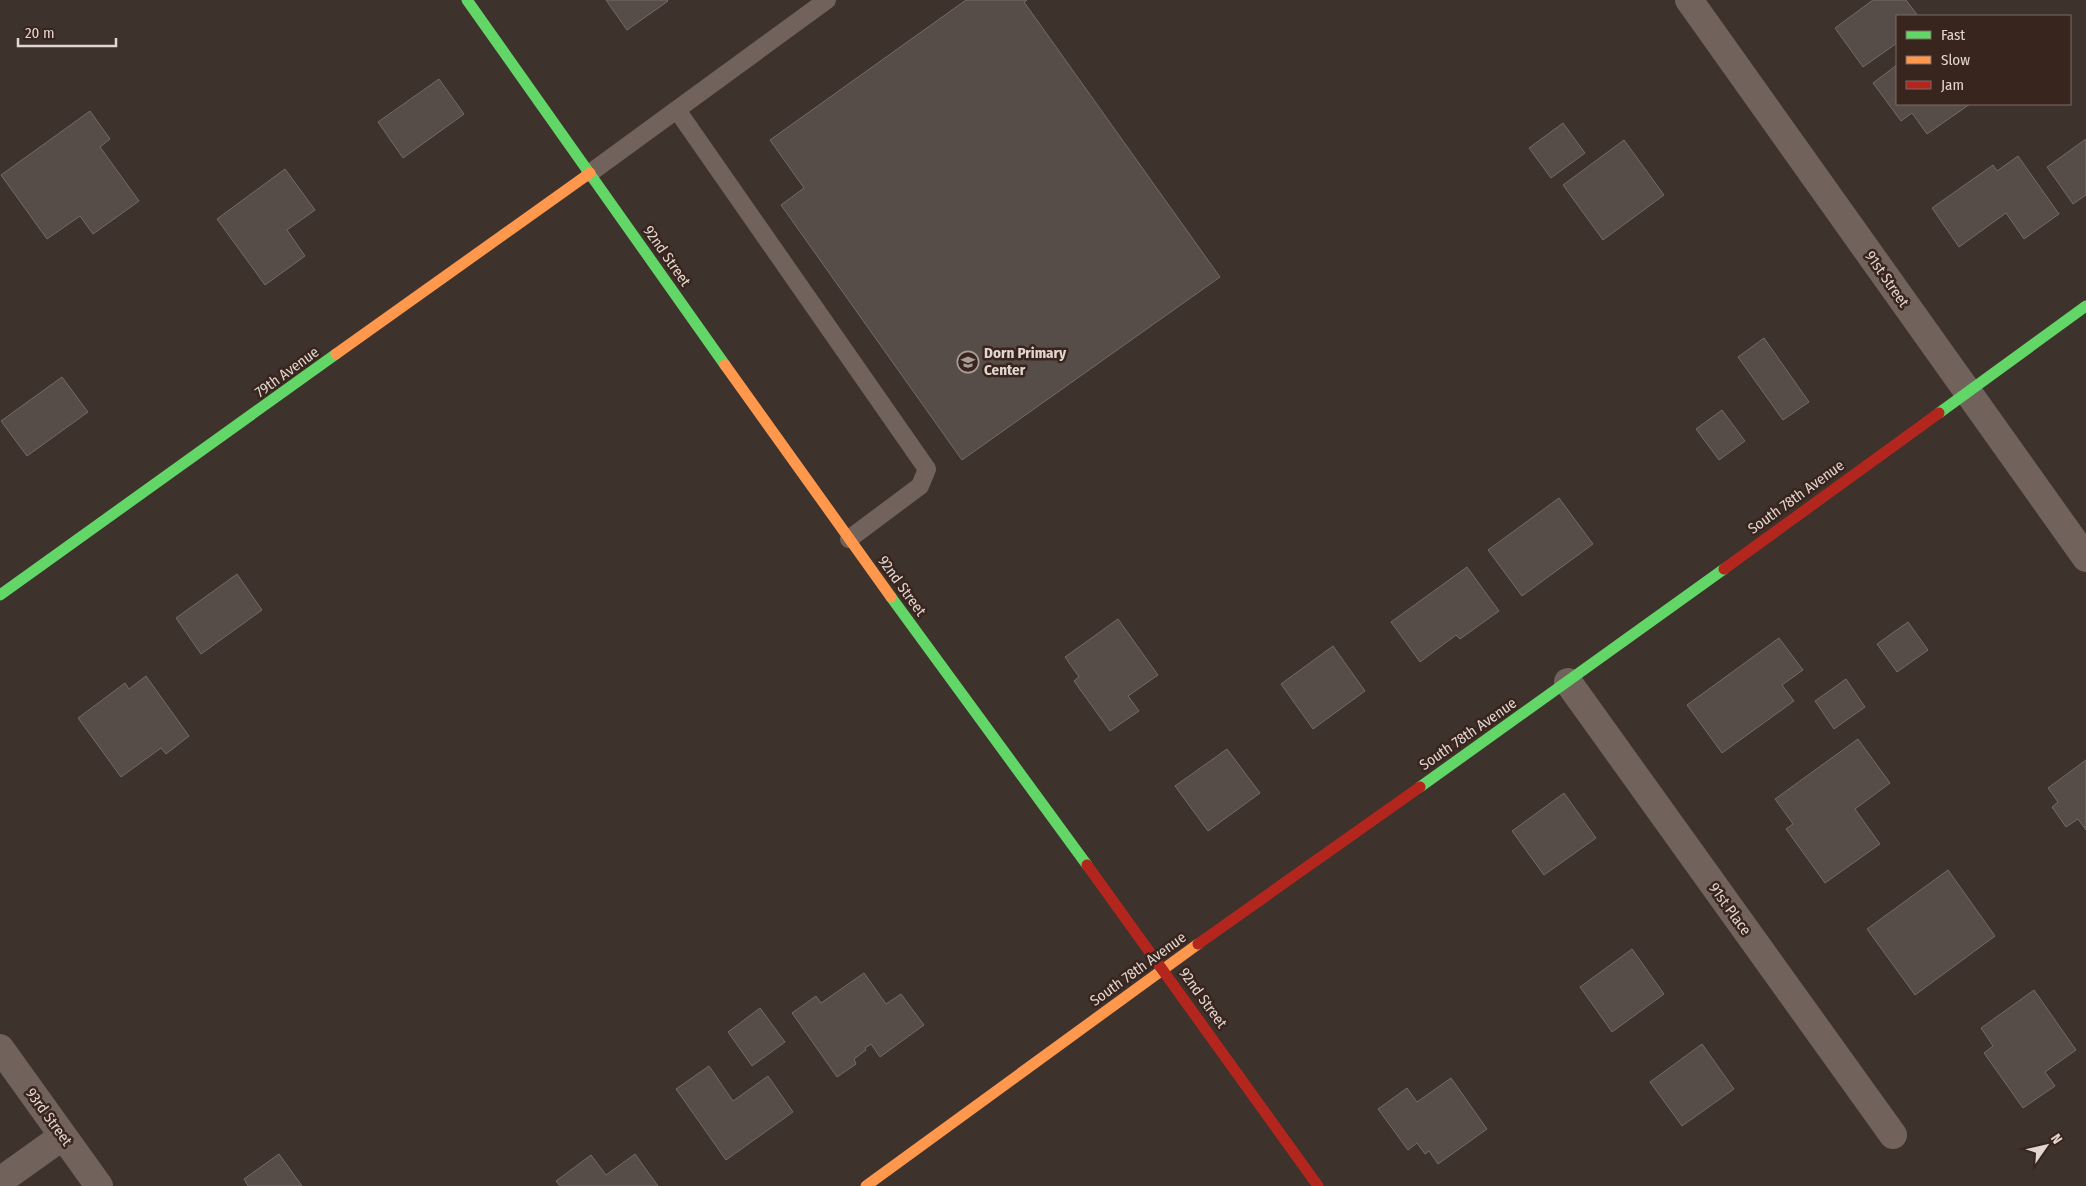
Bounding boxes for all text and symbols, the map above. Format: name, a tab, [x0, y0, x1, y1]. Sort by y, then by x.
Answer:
scale bar	[18, 15, 115, 47]
legend	[1896, 15, 2071, 105]
text: 20 m	[25, 24, 55, 42]
text: Fast	[1941, 26, 1965, 44]
text: Slow	[1941, 51, 1970, 69]
text: Jam	[1941, 76, 1964, 94]
street label: 92nd Street	[640, 222, 695, 290]
street label: 91st Street	[1861, 247, 1913, 311]
street label: 79th Avenue	[252, 343, 322, 401]
place label: Dorn Primary Center	[984, 344, 1067, 379]
school or university icon: Dorn Primary Center	[956, 350, 980, 374]
street label: South 78th Avenue	[1745, 456, 1847, 538]
street label: 92nd Street	[874, 552, 930, 620]
street label: South 78th Avenue	[1416, 694, 1520, 774]
street label: 91st Place	[1705, 879, 1755, 939]
street label: South 78th Avenue	[1087, 928, 1189, 1010]
street label: 92nd Street	[1175, 964, 1231, 1032]
street label: 93rd Street	[22, 1085, 76, 1149]
north arrow	[2021, 1121, 2071, 1171]
text: N	[2047, 1131, 2066, 1147]

